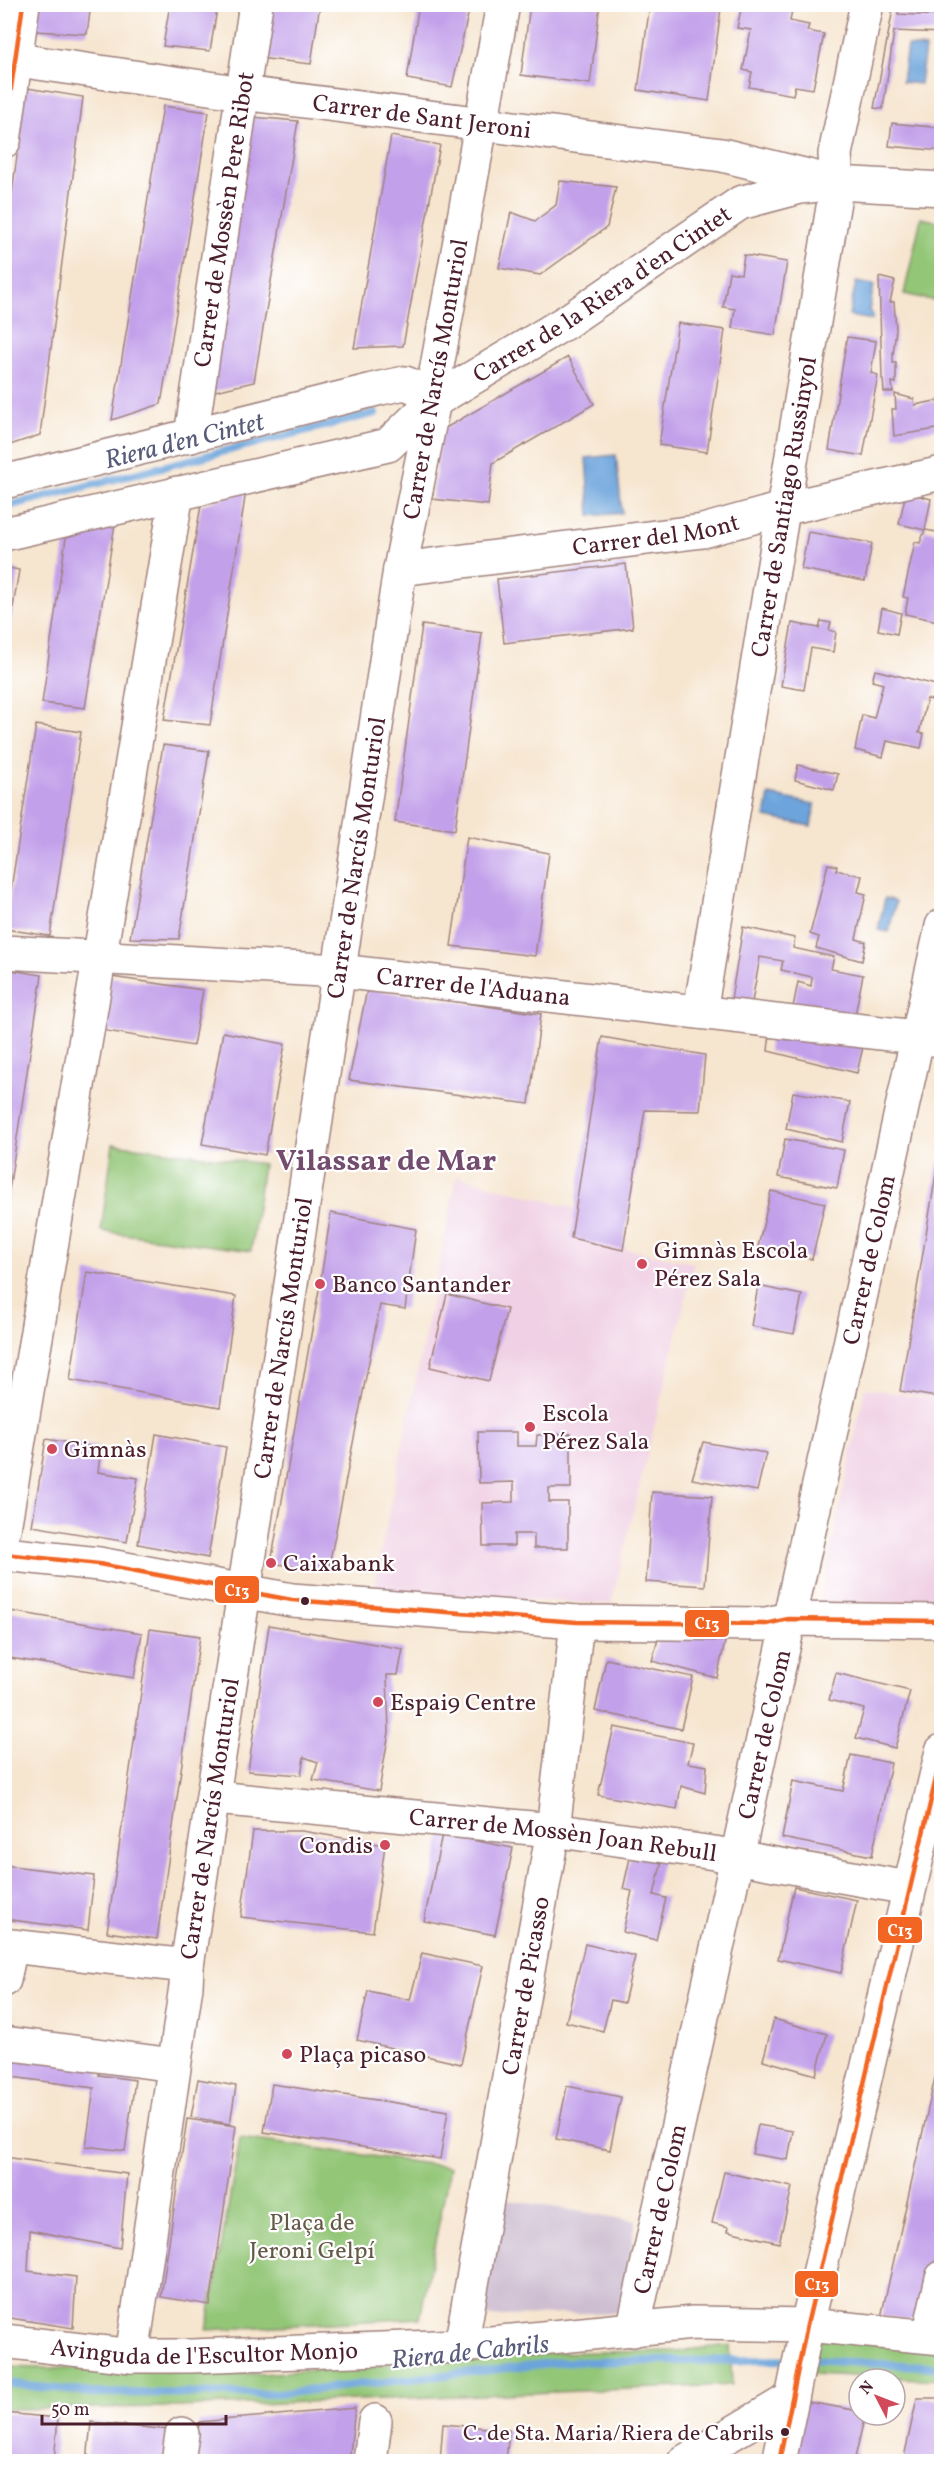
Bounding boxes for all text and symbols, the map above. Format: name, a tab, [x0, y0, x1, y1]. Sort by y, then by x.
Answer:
street label: Carrer de Mossèn Pere Ribot	[187, 70, 265, 370]
street label: Carrer de Sant Jeroni	[310, 87, 533, 149]
street label: Carrer de la Riera d'en Cintet	[467, 199, 739, 393]
street label: Carrer de Narcís Monturiol	[396, 236, 478, 522]
street label: Carrer de Santiago Russinyol	[744, 354, 827, 660]
water label: Riera d'en Cintet	[101, 405, 269, 479]
street label: Carrer del Mont	[571, 507, 744, 566]
street label: Carrer de Narcís Monturiol	[320, 715, 396, 1001]
street label: Carrer de l'Aduana	[375, 960, 572, 1016]
district label: Vilassar de Mar	[276, 1141, 496, 1183]
street label: Carrer de Colom	[835, 1172, 906, 1348]
street label: Carrer de Narcís Monturiol	[246, 1195, 323, 1482]
place label: Gimnàs Escola Pérez Sala	[654, 1235, 808, 1297]
marker: Gimnàs Escola Pérez Sala	[635, 1257, 649, 1271]
place label: Banco Santander	[332, 1269, 511, 1303]
marker: Banco Santander	[313, 1277, 327, 1291]
place label: Escola Pérez Sala	[542, 1398, 649, 1460]
marker: Escola Pérez Sala	[523, 1420, 537, 1434]
place label: Gimnàs	[64, 1434, 147, 1468]
marker: Gimnàs	[45, 1442, 59, 1456]
place label: Caixabank	[283, 1548, 395, 1582]
marker: Caixabank	[264, 1556, 278, 1570]
line badge: C13	[214, 1575, 260, 1604]
text: C13	[225, 1581, 249, 1603]
unlabelled marker	[299, 1595, 311, 1607]
line badge: C13	[684, 1609, 730, 1638]
text: C13	[695, 1614, 719, 1636]
street label: Carrer de Colom	[731, 1646, 801, 1823]
street label: Carrer de Narcís Monturiol	[173, 1676, 250, 1962]
place label: Espai9 Centre	[390, 1687, 536, 1721]
marker: Espai9 Centre	[371, 1695, 385, 1709]
street label: Carrer de Mossèn Joan Rebull	[407, 1801, 719, 1872]
place label: Condis	[299, 1830, 373, 1864]
marker: Condis	[378, 1838, 392, 1852]
street label: Carrer de Picasso	[495, 1894, 560, 2078]
line badge: C13	[877, 1916, 923, 1944]
text: C13	[888, 1921, 912, 1943]
place label: Plaça picaso	[299, 2039, 426, 2073]
marker: Plaça picaso	[280, 2047, 294, 2061]
street label: Carrer de Colom	[626, 2121, 697, 2298]
park label: Plaça de Jeroni Gelpí	[249, 2207, 375, 2269]
line badge: C13	[794, 2270, 839, 2298]
text: C13	[805, 2275, 829, 2297]
water label: Riera de Cabrils	[389, 2327, 551, 2379]
street label: Avinguda de l'Escultor Monjo	[49, 2332, 359, 2375]
north arrow	[847, 2367, 907, 2427]
text: N	[855, 2376, 880, 2400]
scale bar	[42, 2388, 226, 2426]
text: 50 m	[51, 2398, 90, 2423]
place label: C. de Sta. Maria/Riera de Cabrils	[463, 2419, 774, 2450]
marker: C. de Sta. Maria/Riera de Cabrils	[779, 2426, 791, 2438]

